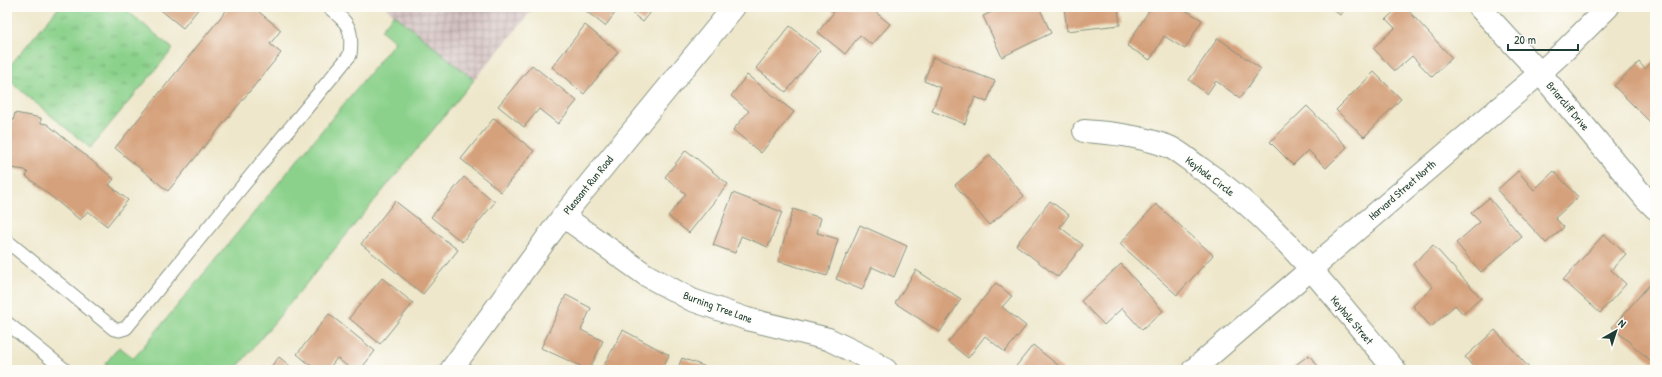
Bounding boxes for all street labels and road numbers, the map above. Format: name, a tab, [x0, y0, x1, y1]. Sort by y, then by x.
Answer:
street label: Briarcliff Drive	[1544, 79, 1593, 134]
street label: Pleasant Run Road	[560, 152, 616, 217]
street label: Keyhole Circle	[1183, 153, 1238, 199]
street label: Harvard Street North	[1366, 157, 1439, 223]
street label: Burning Tree Lane	[682, 288, 755, 326]
street label: Keyhole Street	[1328, 293, 1377, 347]

